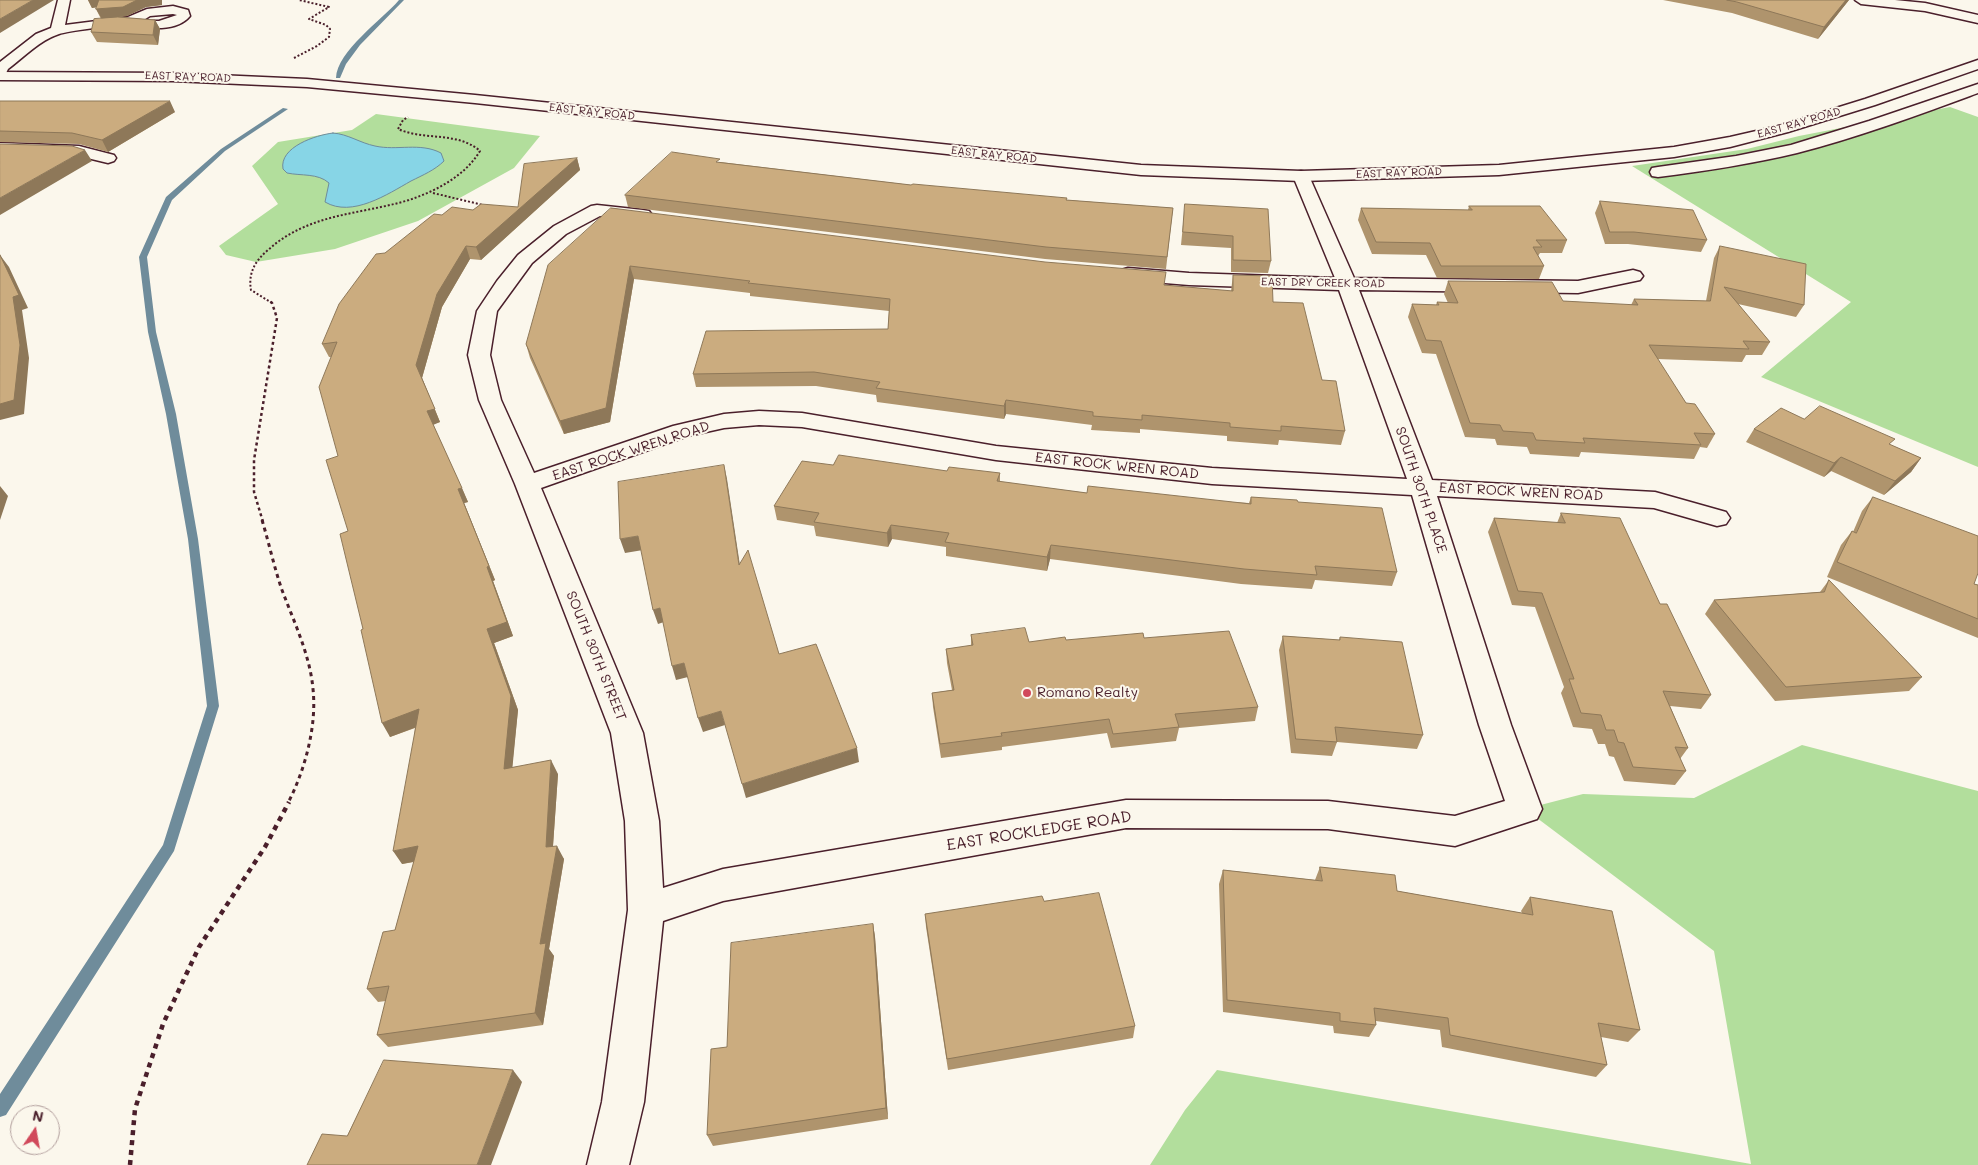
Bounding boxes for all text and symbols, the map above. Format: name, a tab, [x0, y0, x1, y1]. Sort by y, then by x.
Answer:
street label: EAST RAY ROAD	[145, 69, 231, 85]
street label: EAST RAY ROAD	[549, 101, 635, 123]
street label: EAST RAY ROAD	[1756, 105, 1842, 141]
street label: EAST RAY ROAD	[951, 144, 1037, 166]
street label: EAST RAY ROAD	[1356, 165, 1442, 181]
street label: EAST DRY CREEK ROAD	[1261, 275, 1385, 291]
street label: EAST ROCK WREN ROAD	[550, 418, 712, 484]
street label: SOUTH 30TH PLACE	[1391, 425, 1451, 555]
street label: EAST ROCK WREN ROAD	[1034, 449, 1200, 483]
street label: EAST ROCK WREN ROAD	[1438, 479, 1604, 505]
street label: SOUTH 30TH STREET	[562, 589, 630, 723]
place label: Romano Realty	[1037, 685, 1138, 701]
marker: Romano Realty	[1021, 687, 1033, 699]
street label: EAST ROCKLEDGE ROAD	[945, 807, 1133, 855]
north arrow	[10, 1105, 60, 1155]
text: N	[31, 1105, 45, 1126]

